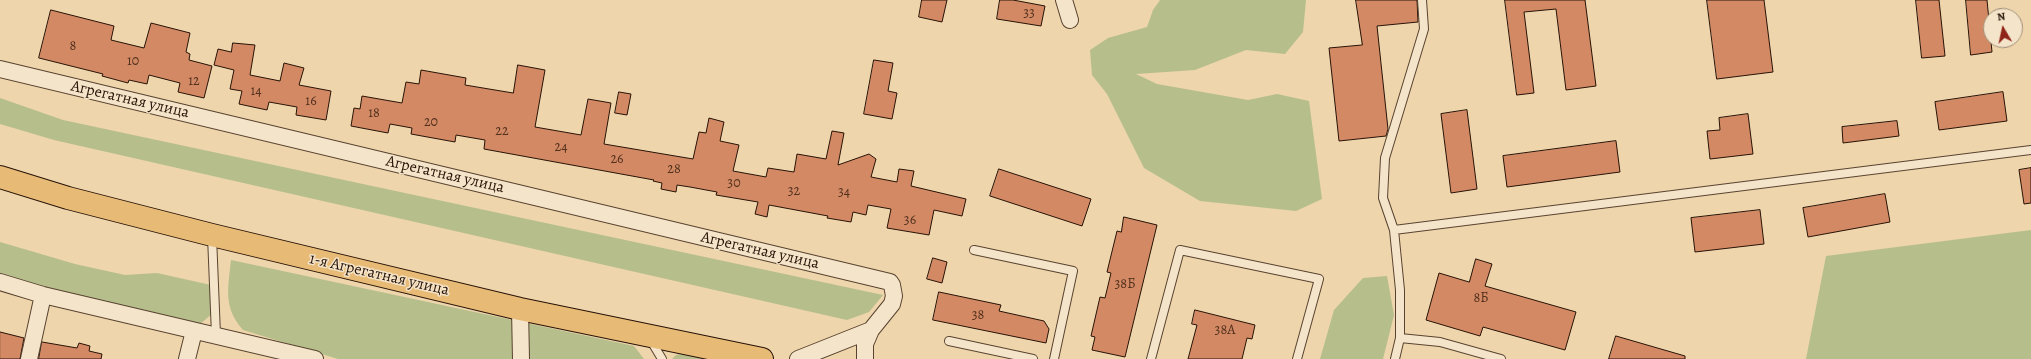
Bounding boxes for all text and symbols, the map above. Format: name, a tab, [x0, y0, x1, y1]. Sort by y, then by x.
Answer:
house number: 33	[1023, 6, 1035, 22]
north arrow	[1983, 8, 2023, 48]
text: N	[1996, 9, 2006, 25]
house number: 8	[70, 39, 76, 55]
house number: 10	[127, 54, 139, 70]
house number: 12	[188, 74, 200, 90]
street label: Агрегатная улица	[69, 77, 191, 123]
house number: 14	[250, 84, 262, 100]
house number: 16	[305, 94, 317, 110]
house number: 18	[368, 106, 380, 122]
house number: 20	[424, 115, 438, 131]
house number: 22	[495, 124, 509, 140]
house number: 24	[555, 140, 567, 156]
street label: Агрегатная улица	[384, 152, 506, 198]
house number: 26	[610, 152, 624, 168]
house number: 28	[667, 162, 681, 178]
house number: 30	[727, 176, 741, 192]
house number: 32	[788, 184, 800, 200]
house number: 34	[838, 185, 850, 201]
house number: 36	[904, 213, 916, 229]
street label: Агрегатная улица	[699, 228, 821, 274]
street label: 1-я Агрегатная улица	[307, 250, 451, 300]
house number: 38Б	[1115, 277, 1135, 293]
house number: 8Б	[1473, 291, 1489, 307]
house number: 38	[972, 308, 984, 324]
house number: 38А	[1215, 323, 1235, 339]

